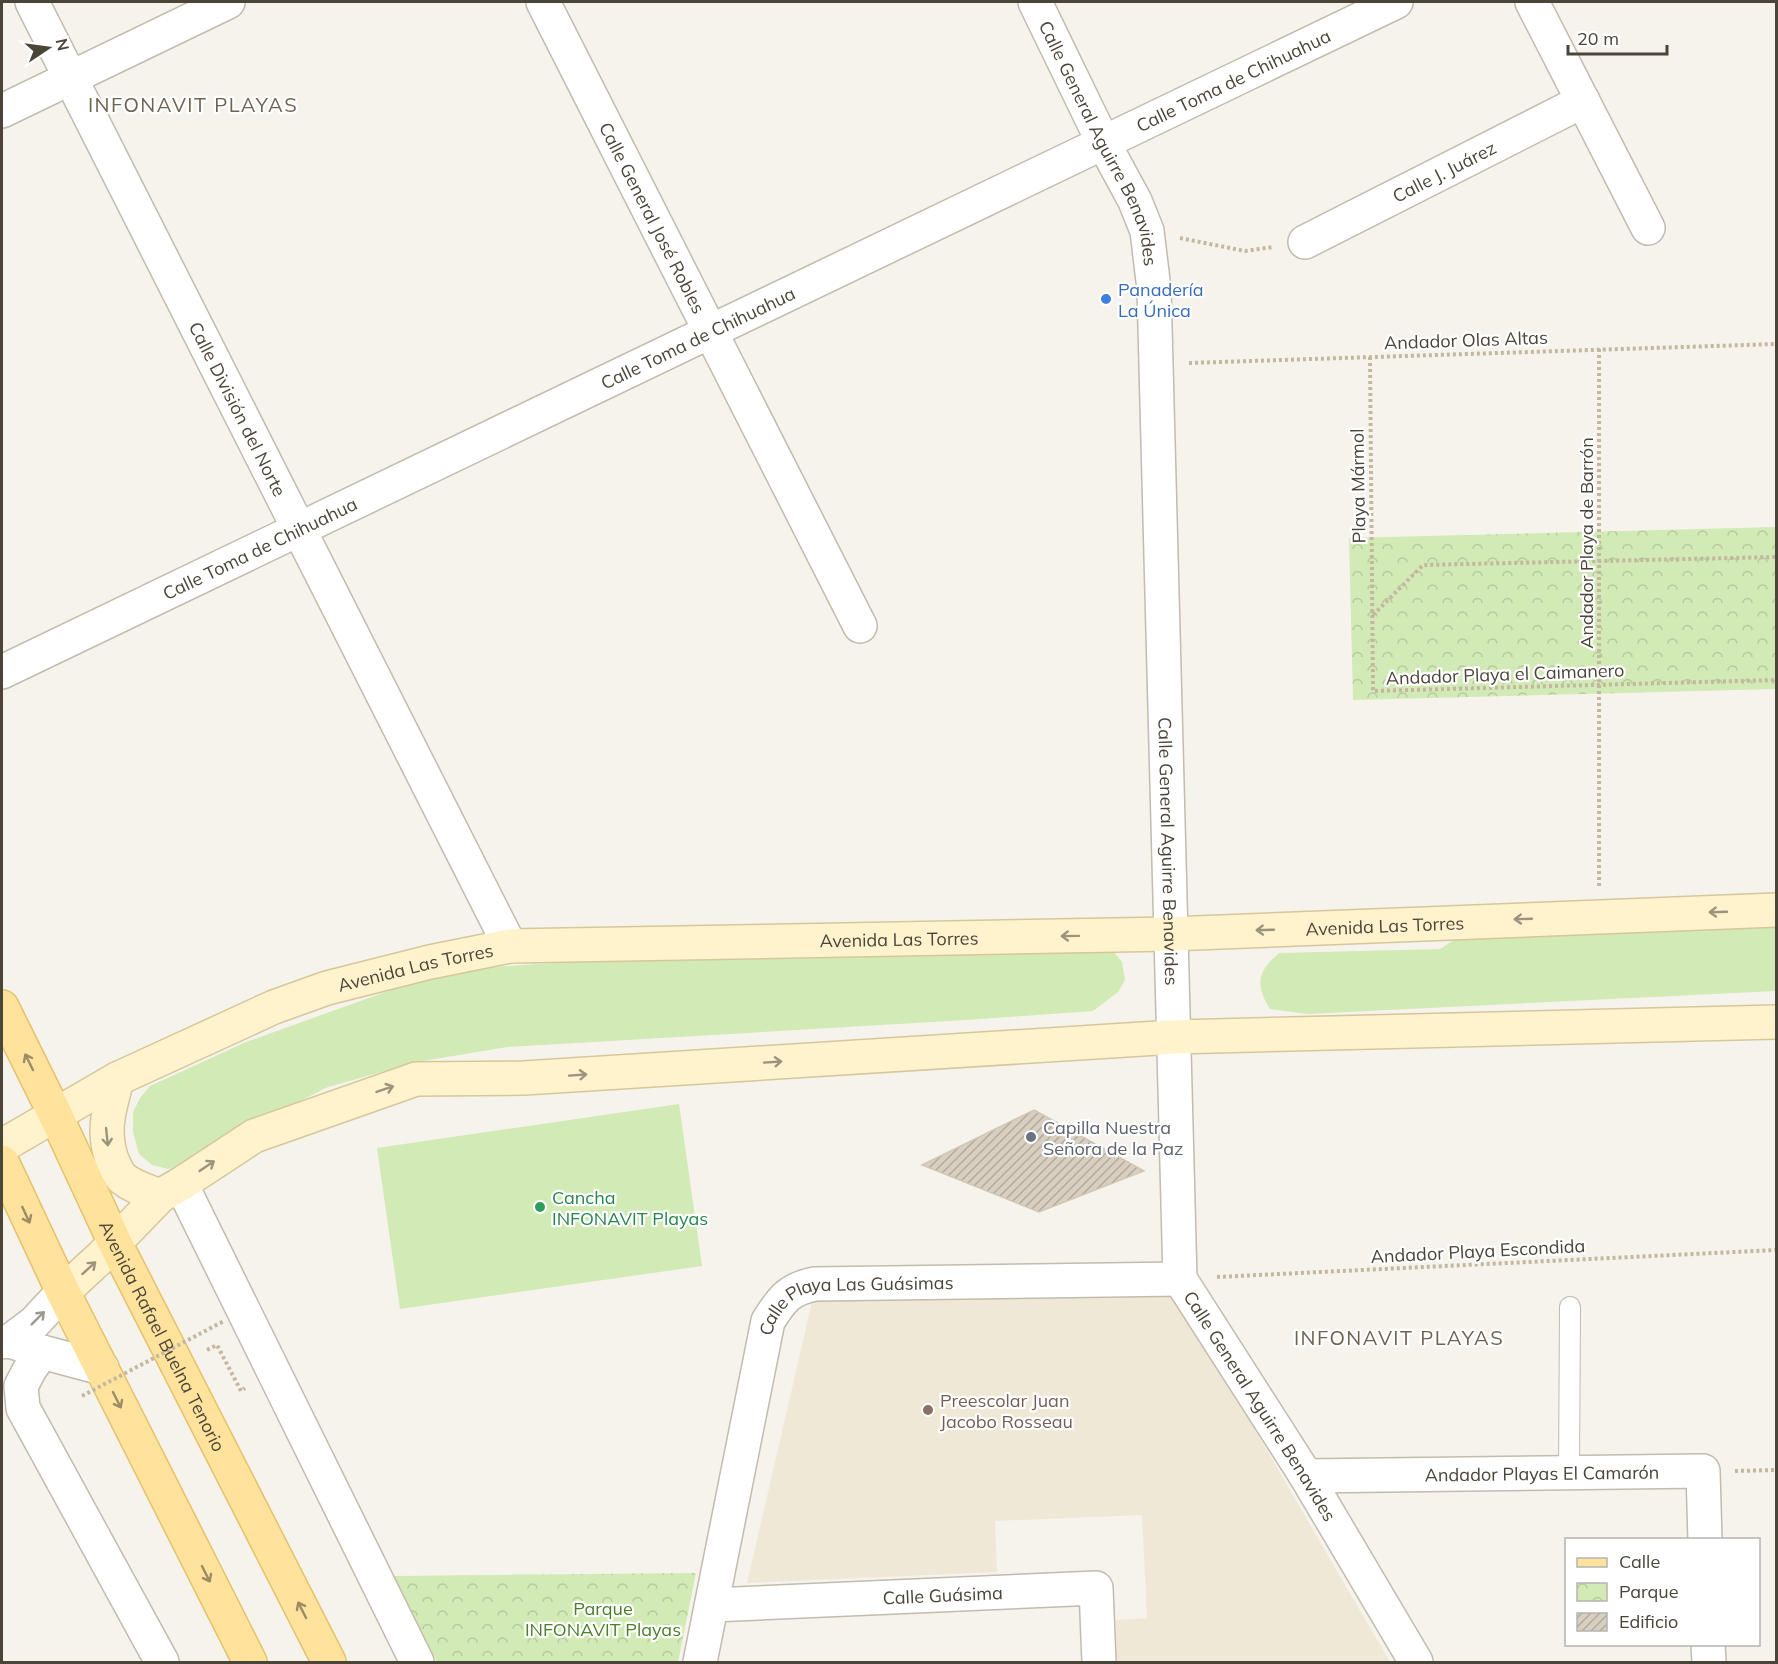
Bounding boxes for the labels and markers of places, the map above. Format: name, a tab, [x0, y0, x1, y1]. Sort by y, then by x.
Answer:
place label: Panadería La Única	[1118, 278, 1204, 322]
marker: Panadería La Única	[1099, 292, 1113, 306]
place label: Capilla Nuestra Señora de la Paz	[1043, 1116, 1183, 1160]
marker: Capilla Nuestra Señora de la Paz	[1024, 1130, 1038, 1144]
place label: Cancha INFONAVIT Playas	[552, 1186, 708, 1230]
marker: Cancha INFONAVIT Playas	[533, 1200, 547, 1214]
place label: Preescolar Juan Jacobo Rosseau	[940, 1389, 1073, 1433]
marker: Preescolar Juan Jacobo Rosseau	[921, 1403, 935, 1417]

